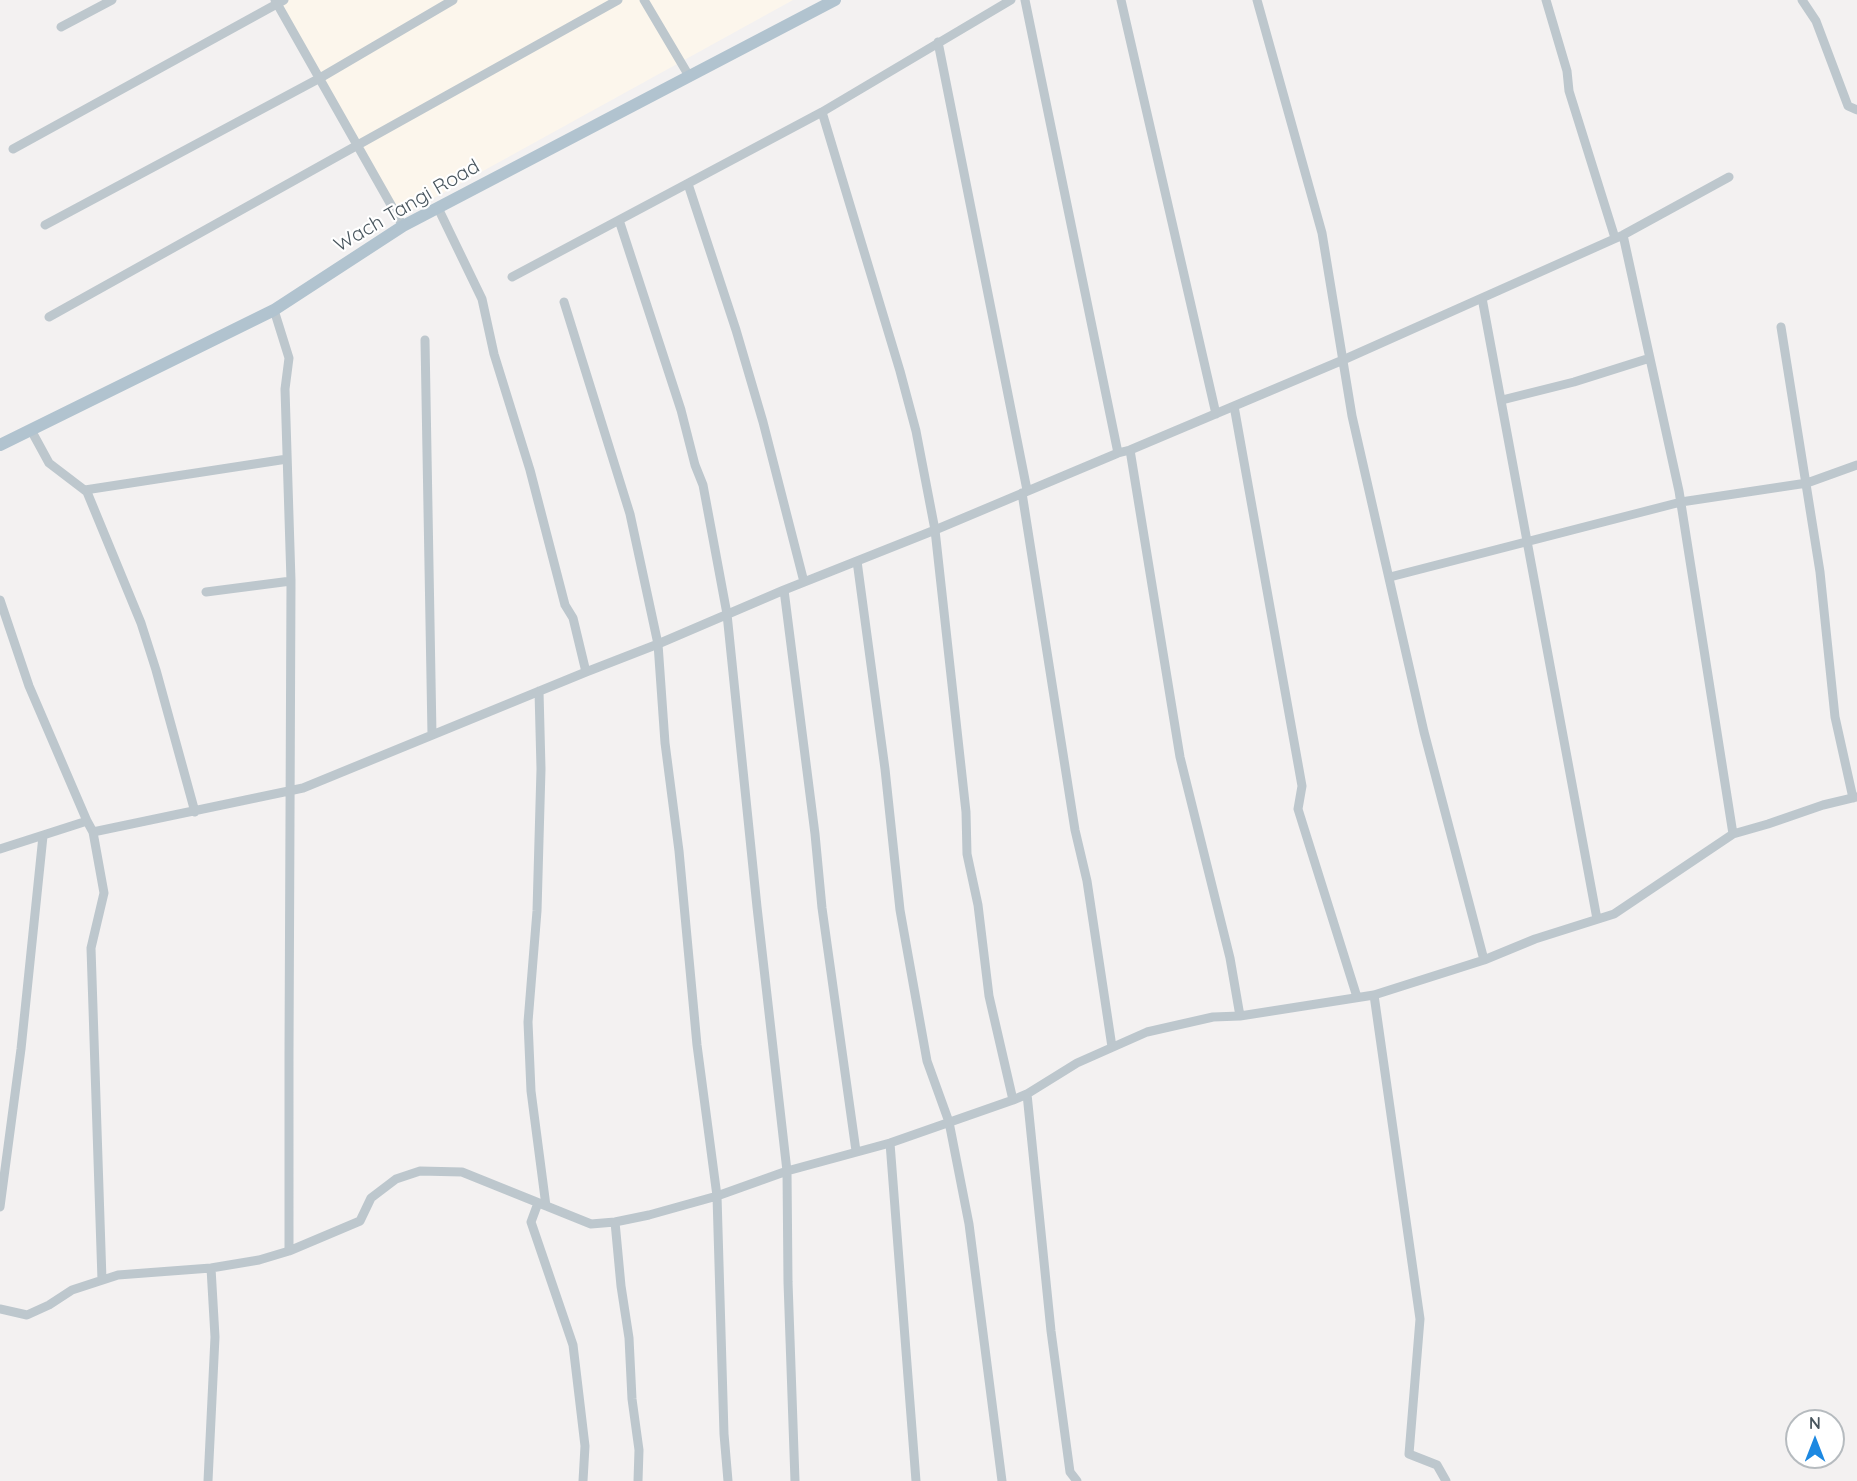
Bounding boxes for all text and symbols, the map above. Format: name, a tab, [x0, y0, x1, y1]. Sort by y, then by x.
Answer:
street label: Wach Tangi Road	[330, 155, 484, 257]
north arrow	[1785, 1409, 1845, 1469]
text: N	[1809, 1413, 1821, 1433]

